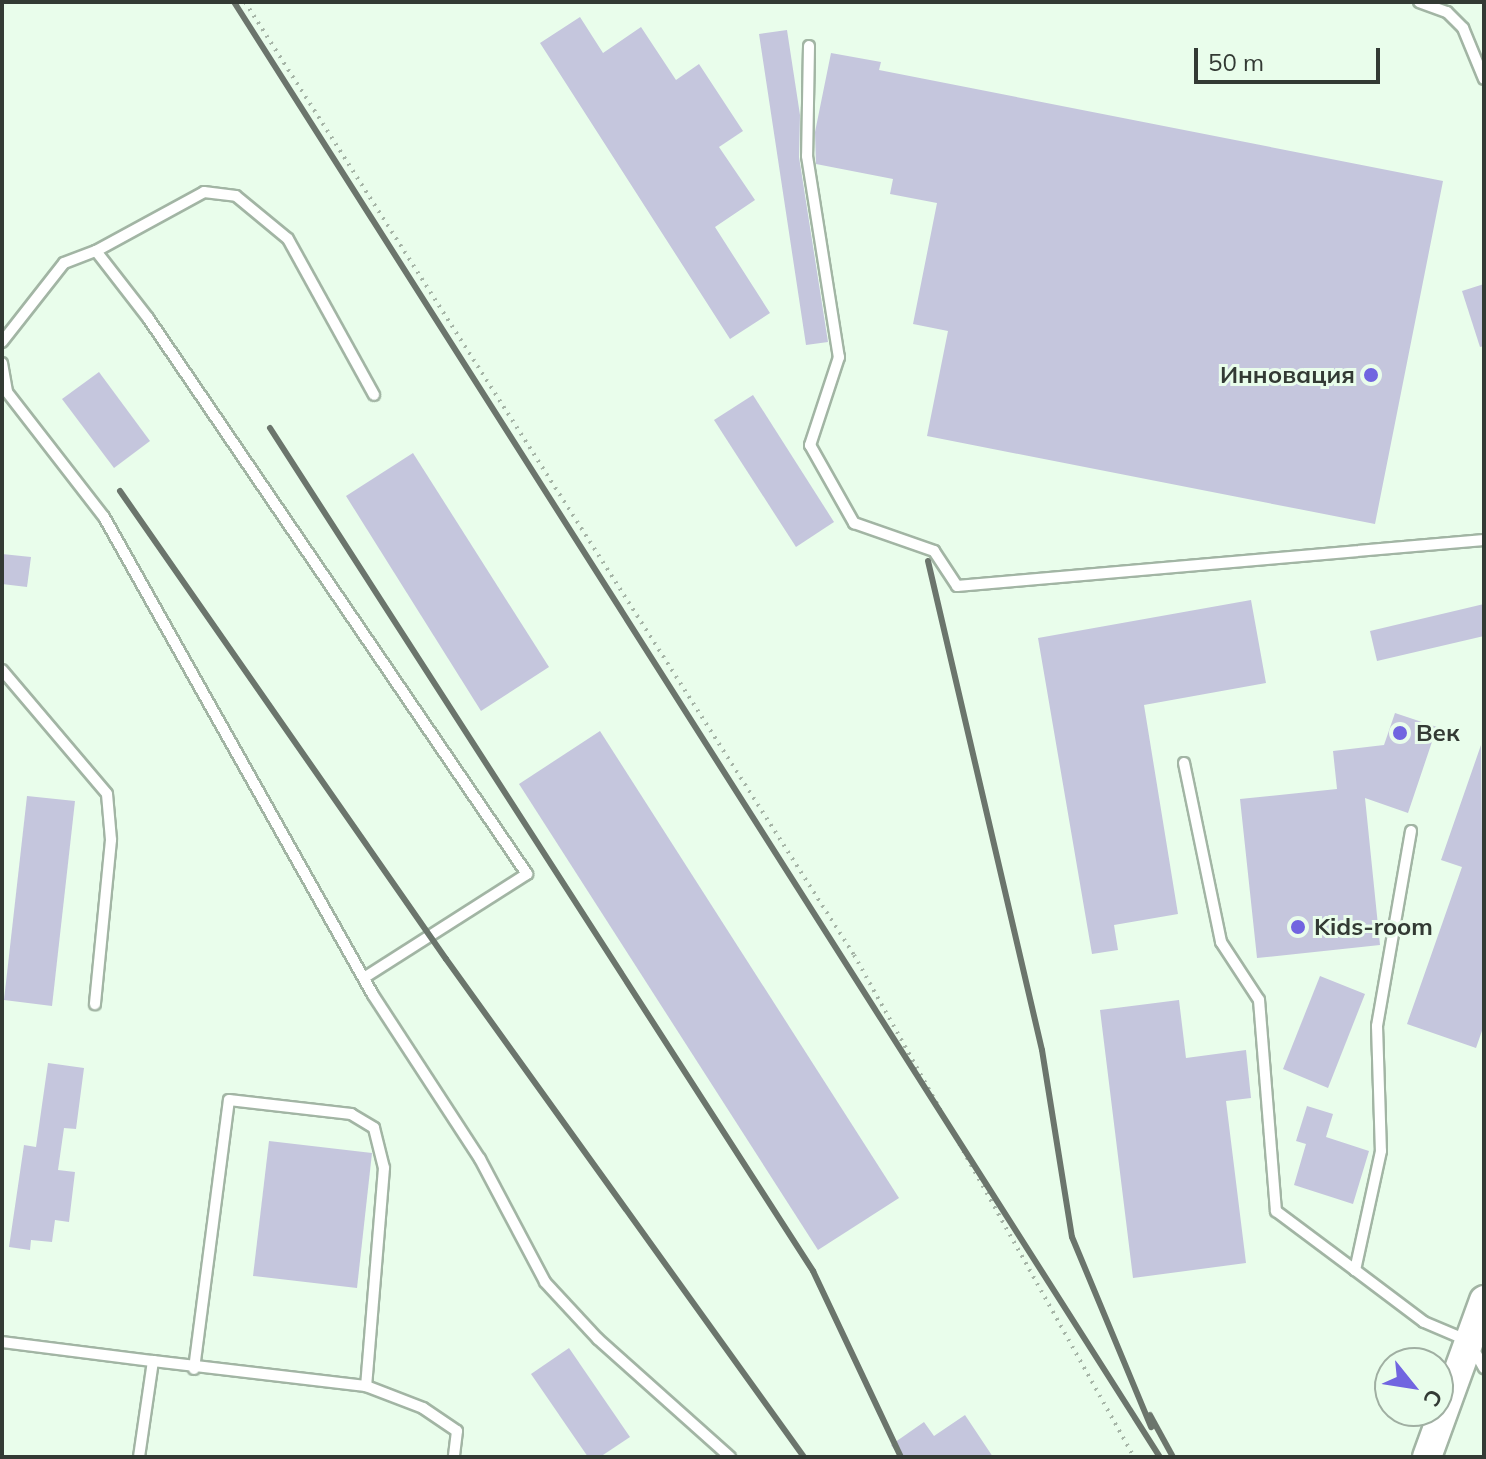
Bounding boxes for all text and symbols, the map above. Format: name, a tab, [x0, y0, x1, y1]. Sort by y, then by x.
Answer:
scale bar	[1198, 32, 1384, 82]
text: 50 m	[1208, 47, 1264, 77]
place label: Инновация	[1220, 361, 1355, 389]
marker: Инновация	[1362, 366, 1380, 384]
place label: Век	[1416, 719, 1460, 747]
marker: Век	[1391, 724, 1409, 742]
place label: Kids-room	[1314, 913, 1433, 941]
marker: Kids-room	[1289, 918, 1307, 936]
north arrow	[1374, 1347, 1454, 1427]
text: С	[1417, 1384, 1449, 1412]

